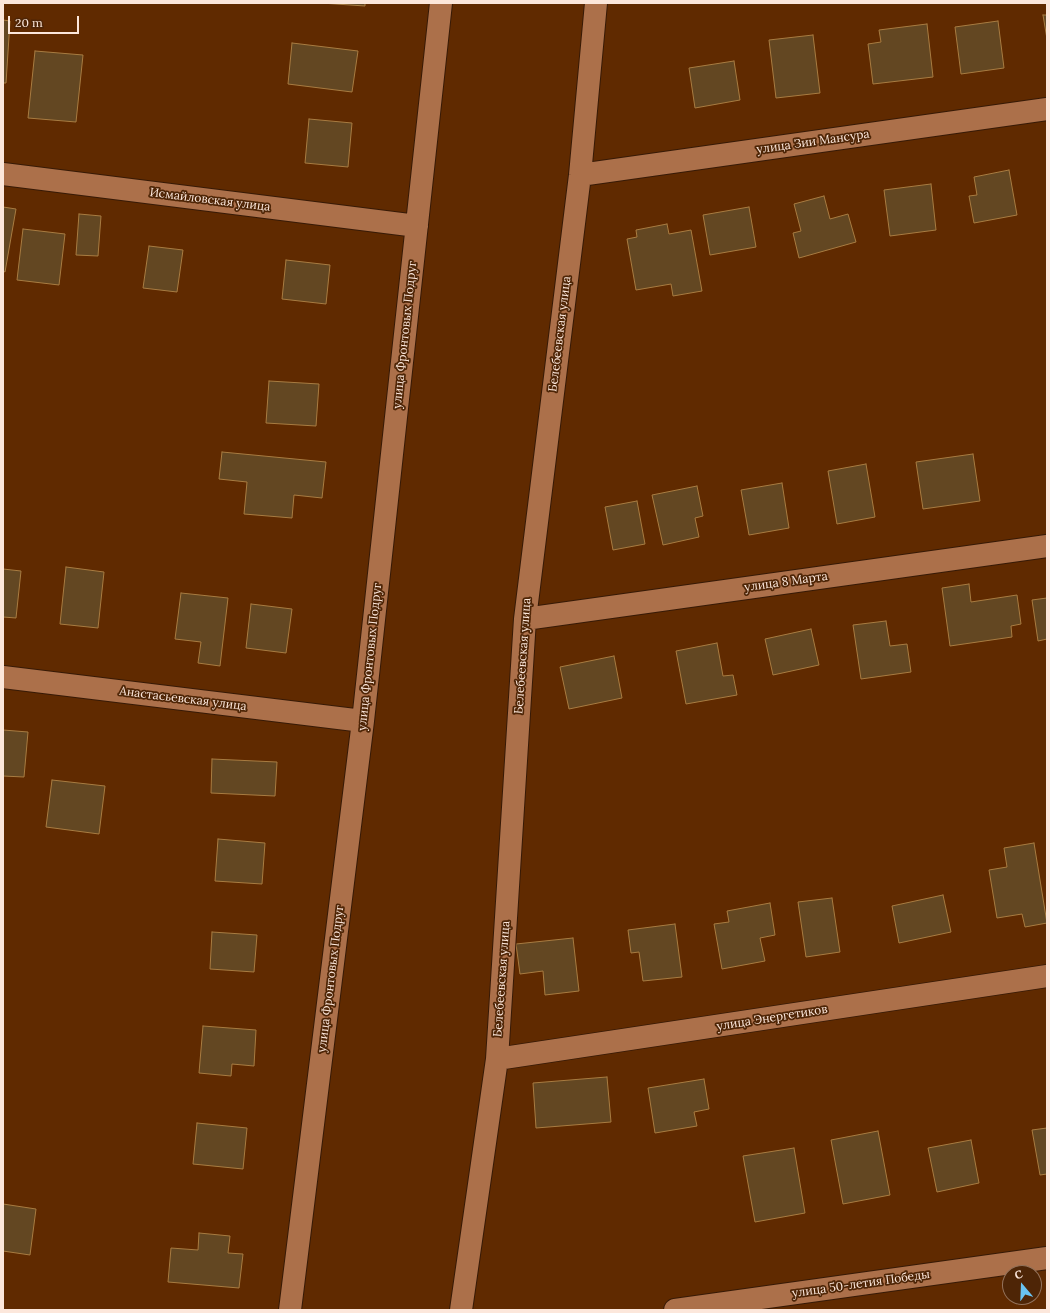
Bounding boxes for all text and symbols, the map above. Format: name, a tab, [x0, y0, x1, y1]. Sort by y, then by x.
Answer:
scale bar	[10, 8, 81, 34]
text: 20 m	[15, 15, 43, 30]
street label: улица Зии Мансура	[756, 127, 870, 157]
street label: Исмайловская улица	[149, 185, 271, 215]
street label: улица Фронтовых Подруг	[390, 260, 420, 410]
street label: Белебеевская улица	[546, 275, 574, 393]
street label: улица 8 Марта	[743, 569, 829, 595]
street label: улица Фронтовых Подруг	[355, 582, 385, 732]
street label: Белебеевская улица	[512, 597, 534, 715]
street label: Анастасьевская улица	[119, 684, 247, 714]
street label: улица Фронтовых Подруг	[315, 904, 347, 1054]
street label: Белебеевская улица	[491, 920, 513, 1038]
street label: улица Энергетиков	[716, 1002, 828, 1034]
north arrow	[1002, 1265, 1042, 1305]
street label: улица 50-летия Победы	[791, 1267, 931, 1301]
text: С	[1013, 1267, 1024, 1282]

